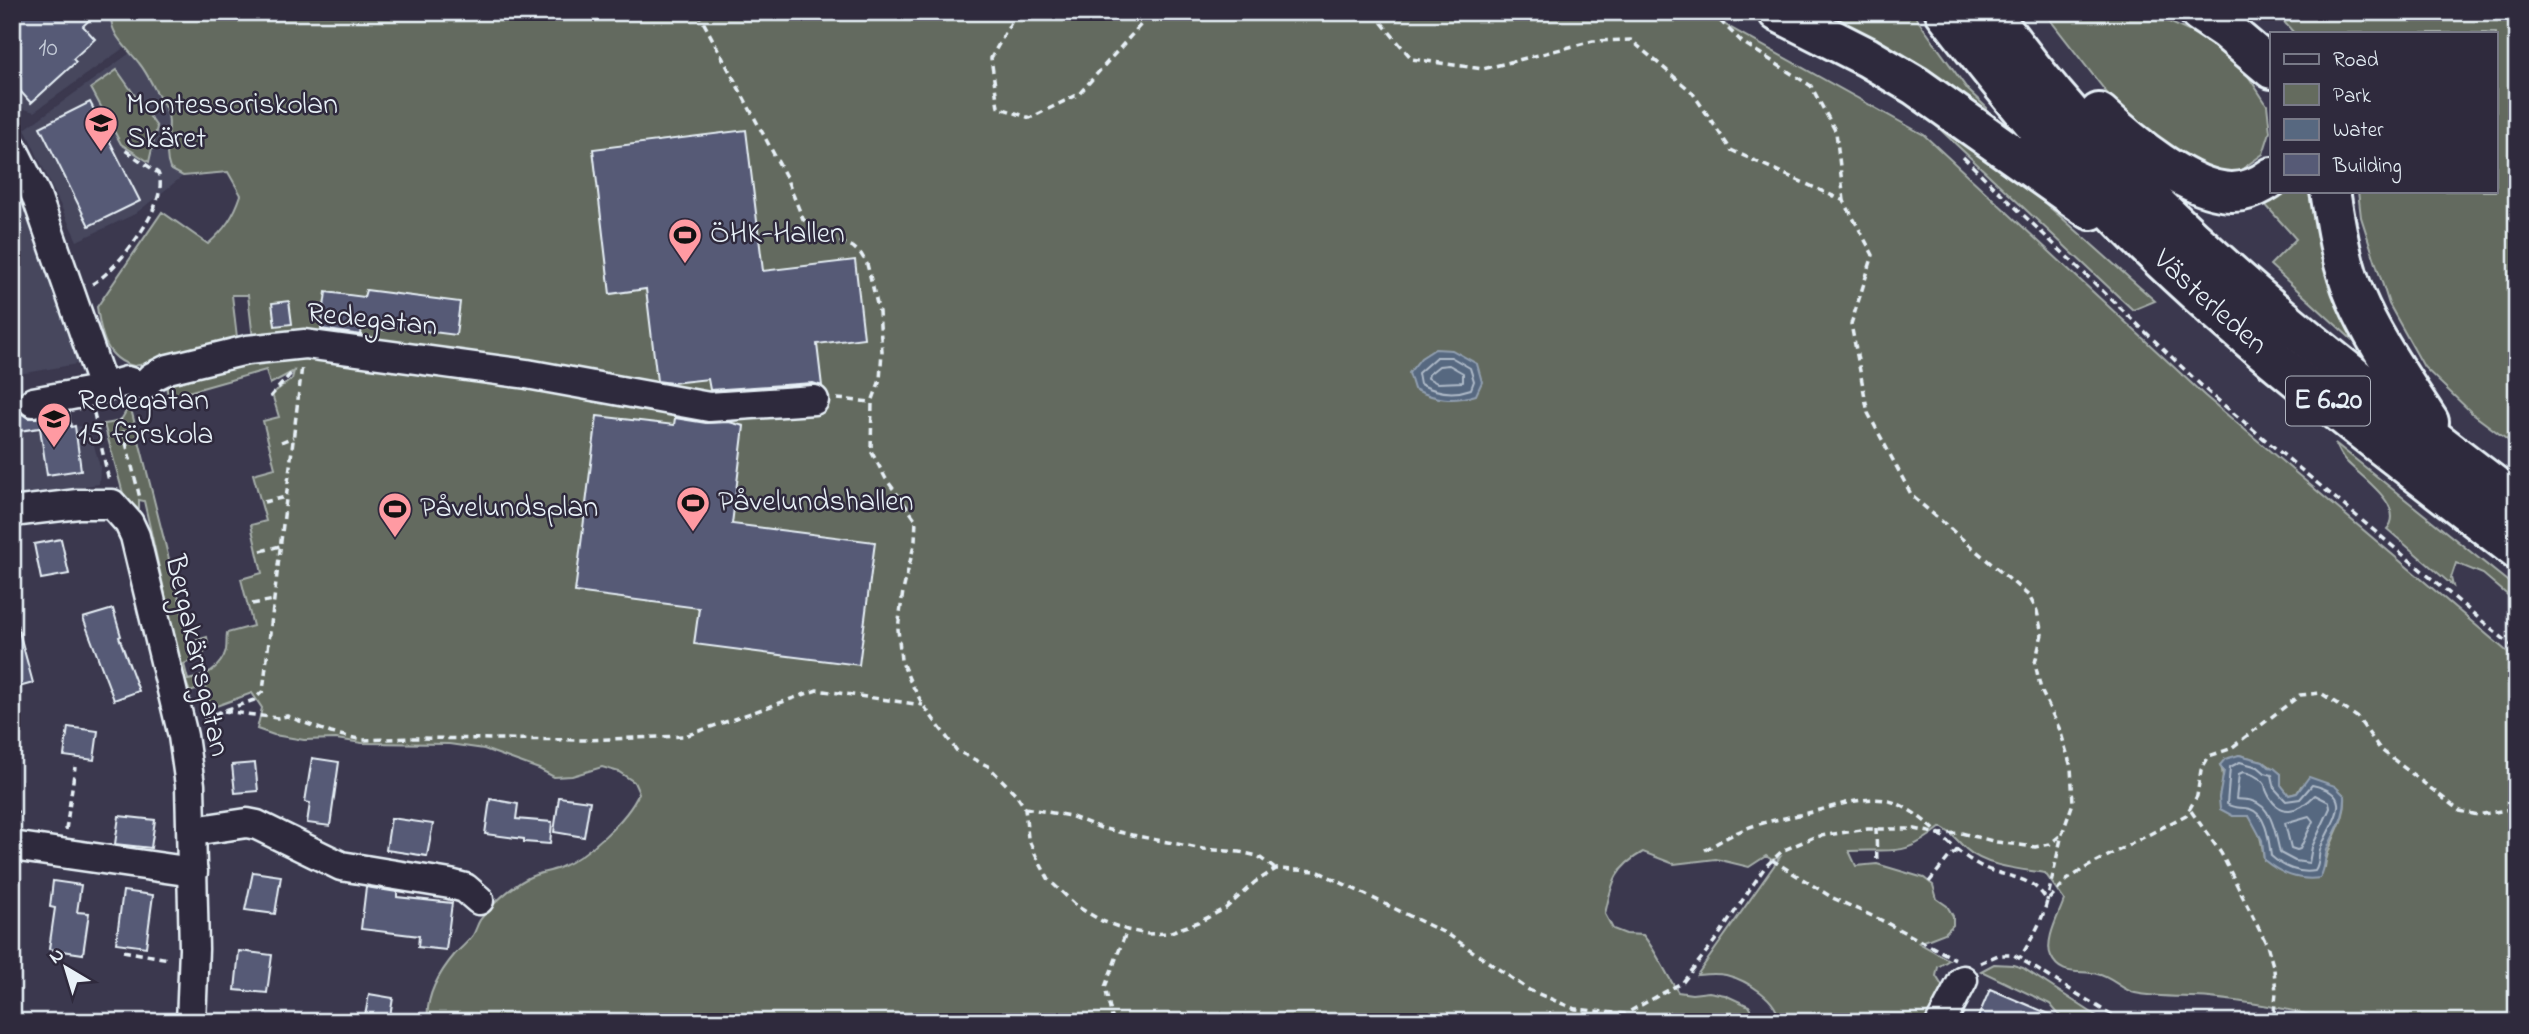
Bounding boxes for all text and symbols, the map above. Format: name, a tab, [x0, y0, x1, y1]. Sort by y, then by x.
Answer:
house number: 10	[38, 30, 58, 68]
legend	[2270, 32, 2498, 192]
text: Road	[2333, 46, 2379, 76]
text: Park	[2333, 82, 2372, 112]
place label: Montessoriskolan Skäret	[126, 84, 338, 162]
school or university icon: Montessoriskolan Skäret	[82, 104, 120, 153]
text: Water	[2333, 116, 2384, 146]
text: Building	[2332, 152, 2402, 184]
place label: ÖHK-Hallen	[710, 213, 845, 257]
sports icon: ÖHK-Hallen	[666, 216, 704, 265]
street label: Västerleden	[2141, 239, 2276, 367]
street label: Redegatan	[305, 292, 439, 350]
road number: E 6.20	[2286, 376, 2370, 426]
place label: Redegatan 15 förskola	[78, 380, 214, 458]
school or university icon: Redegatan 15 förskola	[35, 400, 73, 449]
place label: Påvelundshallen	[718, 481, 913, 525]
sports icon: Påvelundshallen	[674, 484, 712, 533]
place label: Påvelundsplan	[420, 487, 598, 531]
sports icon: Påvelundsplan	[376, 490, 414, 539]
street label: Bergakärrsgatan	[151, 550, 241, 761]
north arrow	[32, 932, 102, 1002]
text: N	[44, 942, 71, 971]

